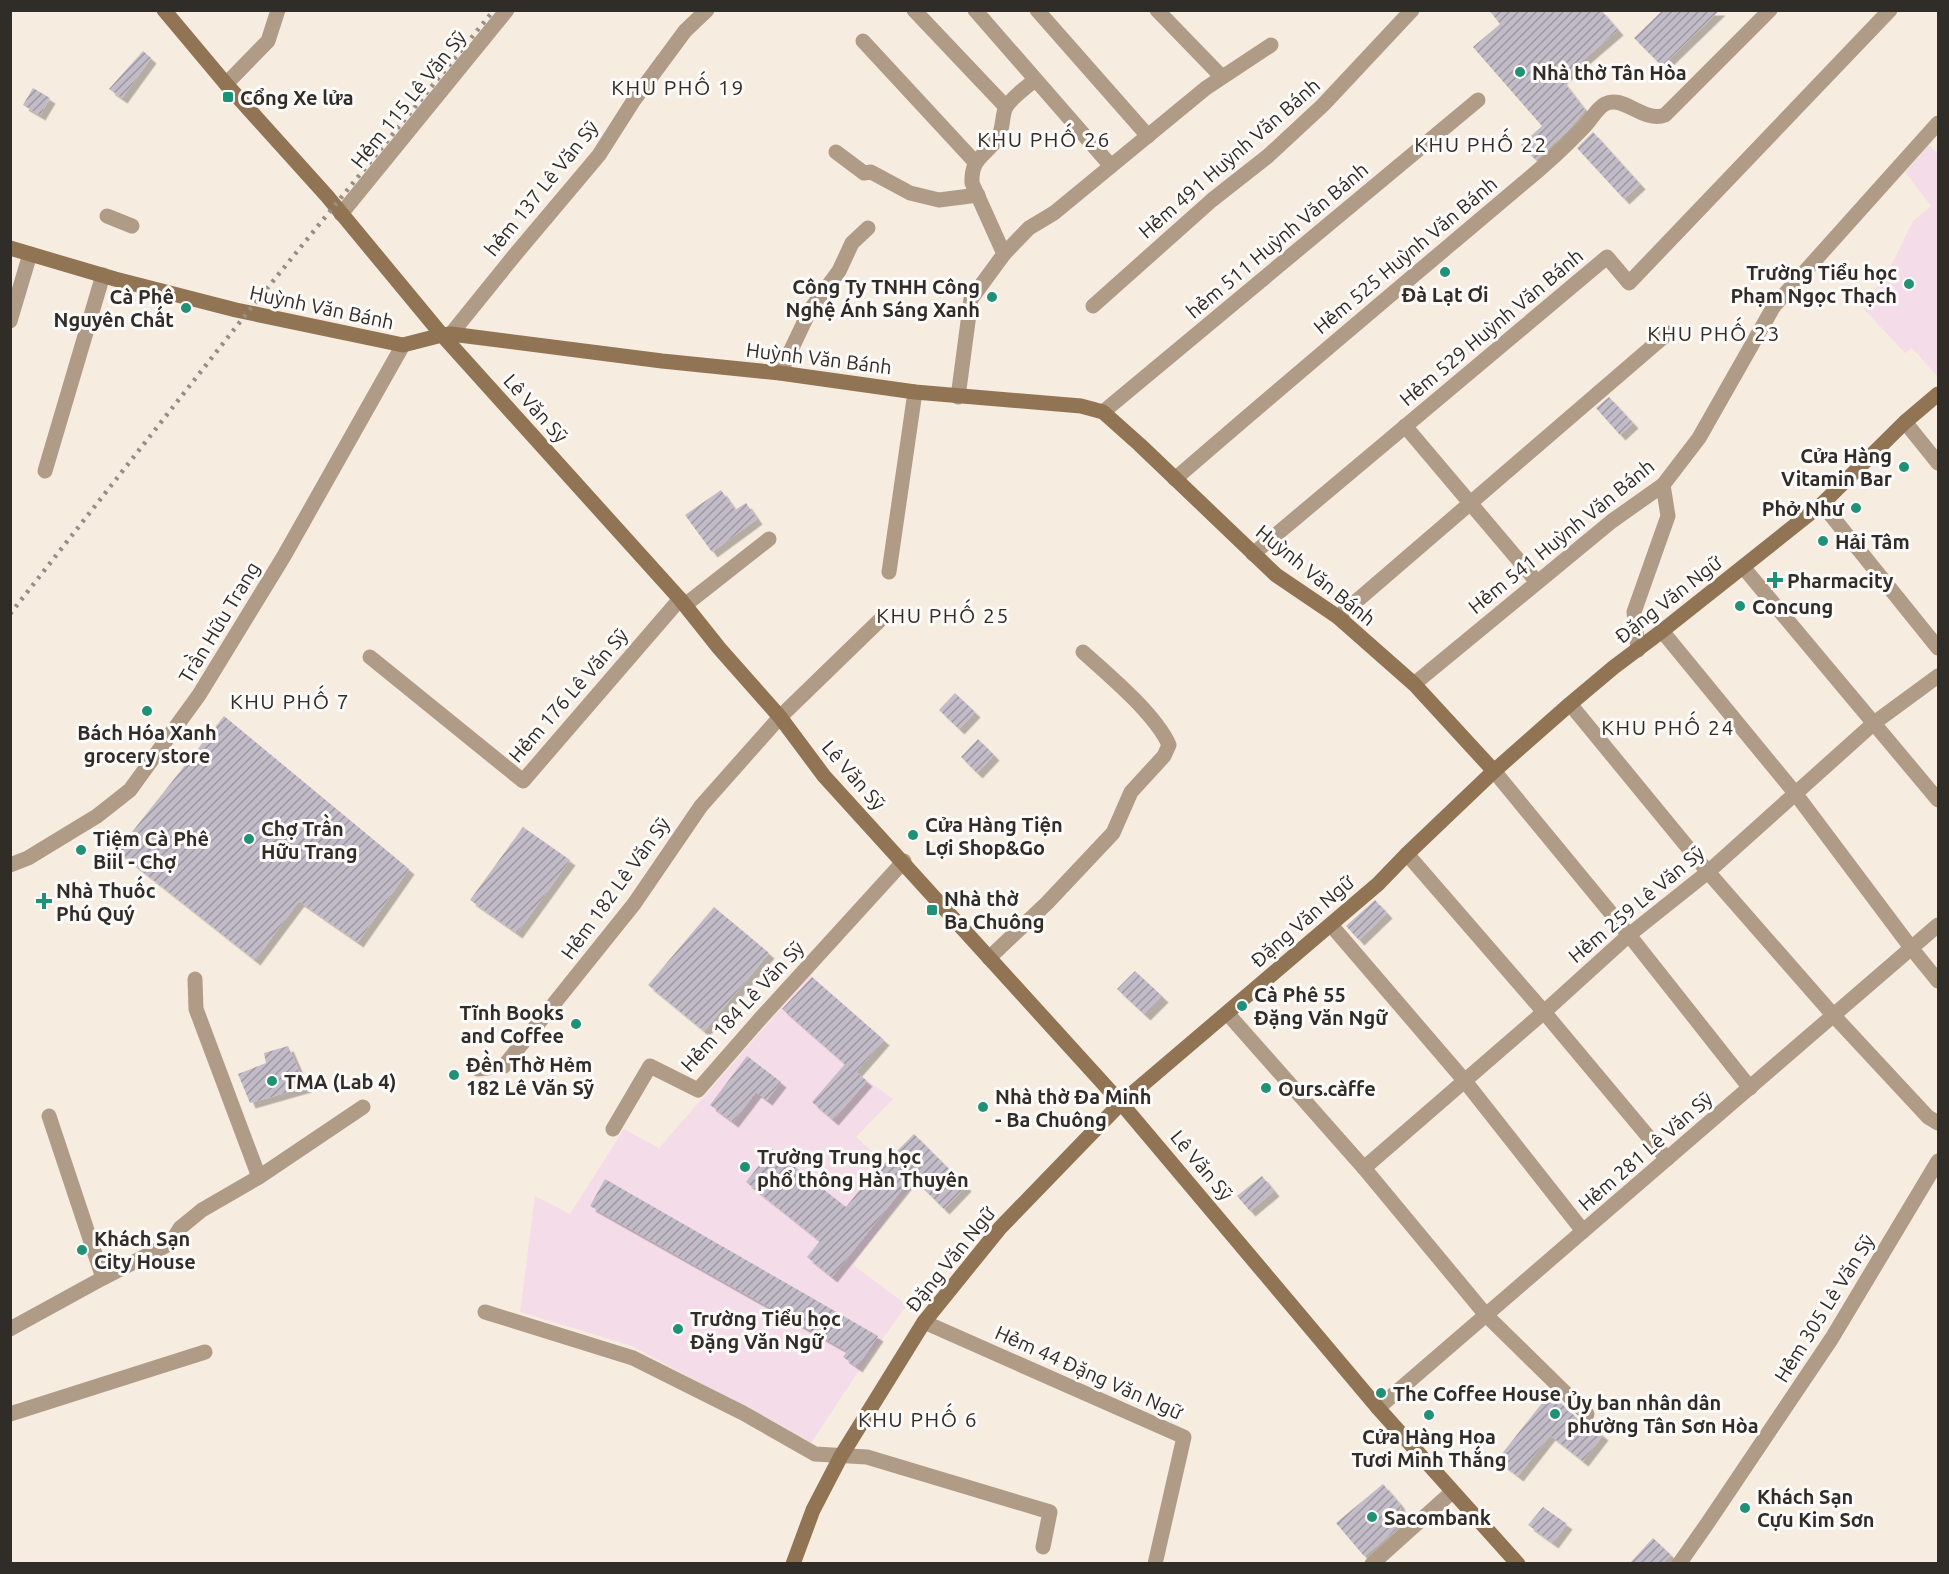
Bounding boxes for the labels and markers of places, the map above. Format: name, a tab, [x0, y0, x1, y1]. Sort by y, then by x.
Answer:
place label: Nhà thờ Tân Hòa	[1532, 61, 1687, 84]
marker: Nhà thờ Tân Hòa	[1513, 65, 1527, 79]
place label: Cổng Xe lửa	[240, 86, 354, 109]
marker: Cổng Xe lửa	[221, 90, 235, 104]
place label: Trường Tiểu học Phạm Ngọc Thạch	[1730, 261, 1897, 307]
marker: Đà Lạt Ơi	[1438, 265, 1452, 279]
place label: Công Ty TNHH Công Nghệ Ánh Sáng Xanh	[786, 275, 980, 321]
marker: Trường Tiểu học Phạm Ngọc Thạch	[1902, 277, 1916, 291]
place label: Đà Lạt Ơi	[1401, 283, 1489, 306]
place label: Cà Phê Nguyên Chất	[54, 285, 174, 331]
marker: Công Ty TNHH Công Nghệ Ánh Sáng Xanh	[985, 290, 999, 304]
marker: Cà Phê Nguyên Chất	[179, 301, 193, 315]
place label: Cửa Hàng Vitamin Bar	[1781, 444, 1893, 490]
marker: Cửa Hàng Vitamin Bar	[1897, 460, 1911, 474]
place label: Phở Như	[1762, 497, 1845, 520]
marker: Phở Như	[1849, 501, 1863, 515]
place label: Hải Tâm	[1835, 530, 1910, 553]
marker: Hải Tâm	[1816, 534, 1830, 548]
place label: Pharmacity	[1787, 569, 1894, 592]
marker: Pharmacity	[1768, 573, 1782, 587]
place label: Concung	[1752, 595, 1833, 618]
marker: Concung	[1733, 599, 1747, 613]
marker: Bách Hóa Xanh grocery store	[140, 704, 154, 718]
place label: Bách Hóa Xanh grocery store	[77, 721, 217, 767]
place label: Chợ Trần Hữu Trang	[261, 813, 357, 863]
place label: Cửa Hàng Tiện Lợi Shop&Go	[925, 813, 1063, 859]
place label: Tiệm Cà Phê Biil - Chợ	[93, 827, 209, 873]
marker: Cửa Hàng Tiện Lợi Shop&Go	[906, 828, 920, 842]
marker: Chợ Trần Hữu Trang	[242, 832, 256, 846]
marker: Tiệm Cà Phê Biil - Chợ	[74, 843, 88, 857]
place label: Nhà Thuốc Phú Quý	[56, 875, 156, 925]
place label: Nhà thờ Ba Chuông	[944, 887, 1045, 933]
marker: Nhà Thuốc Phú Quý	[37, 894, 51, 908]
marker: Nhà thờ Ba Chuông	[925, 903, 939, 917]
place label: Cà Phê 55 Đặng Văn Ngữ	[1254, 983, 1388, 1029]
marker: Cà Phê 55 Đặng Văn Ngữ	[1235, 999, 1249, 1013]
place label: Tĩnh Books and Coffee	[460, 1001, 564, 1047]
marker: Tĩnh Books and Coffee	[569, 1017, 583, 1031]
place label: Đền Thờ Hẻm 182 Lê Văn Sỹ	[466, 1049, 594, 1099]
marker: Đền Thờ Hẻm 182 Lê Văn Sỹ	[447, 1068, 461, 1082]
place label: TMA (Lab 4)	[284, 1070, 397, 1093]
marker: TMA (Lab 4)	[265, 1074, 279, 1088]
place label: Ours.càffe	[1278, 1077, 1376, 1100]
marker: Ours.càffe	[1259, 1081, 1273, 1095]
place label: Nhà thờ Đa Minh - Ba Chuông	[995, 1085, 1152, 1131]
marker: Nhà thờ Đa Minh - Ba Chuông	[976, 1100, 990, 1114]
place label: Trường Trung học phổ thông Hàn Thuyên	[757, 1145, 969, 1191]
marker: Trường Trung học phổ thông Hàn Thuyên	[738, 1160, 752, 1174]
place label: Khách Sạn City House	[94, 1227, 196, 1273]
marker: Khách Sạn City House	[75, 1243, 89, 1257]
place label: Trường Tiểu học Đặng Văn Ngữ	[690, 1307, 841, 1353]
marker: Trường Tiểu học Đặng Văn Ngữ	[671, 1322, 685, 1336]
place label: The Coffee House	[1393, 1382, 1561, 1405]
marker: The Coffee House	[1374, 1386, 1388, 1400]
place label: Ủy ban nhân dân phường Tân Sơn Hòa	[1567, 1391, 1759, 1437]
marker: Ủy ban nhân dân phường Tân Sơn Hòa	[1548, 1407, 1562, 1421]
marker: Cửa Hàng Hoa Tươi Minh Thắng	[1422, 1408, 1436, 1422]
place label: Cửa Hàng Hoa Tươi Minh Thắng	[1351, 1425, 1507, 1471]
place label: Khách Sạn Cựu Kim Sơn	[1757, 1485, 1875, 1531]
marker: Khách Sạn Cựu Kim Sơn	[1738, 1501, 1752, 1515]
place label: Sacombank	[1384, 1506, 1491, 1529]
marker: Sacombank	[1365, 1510, 1379, 1524]

